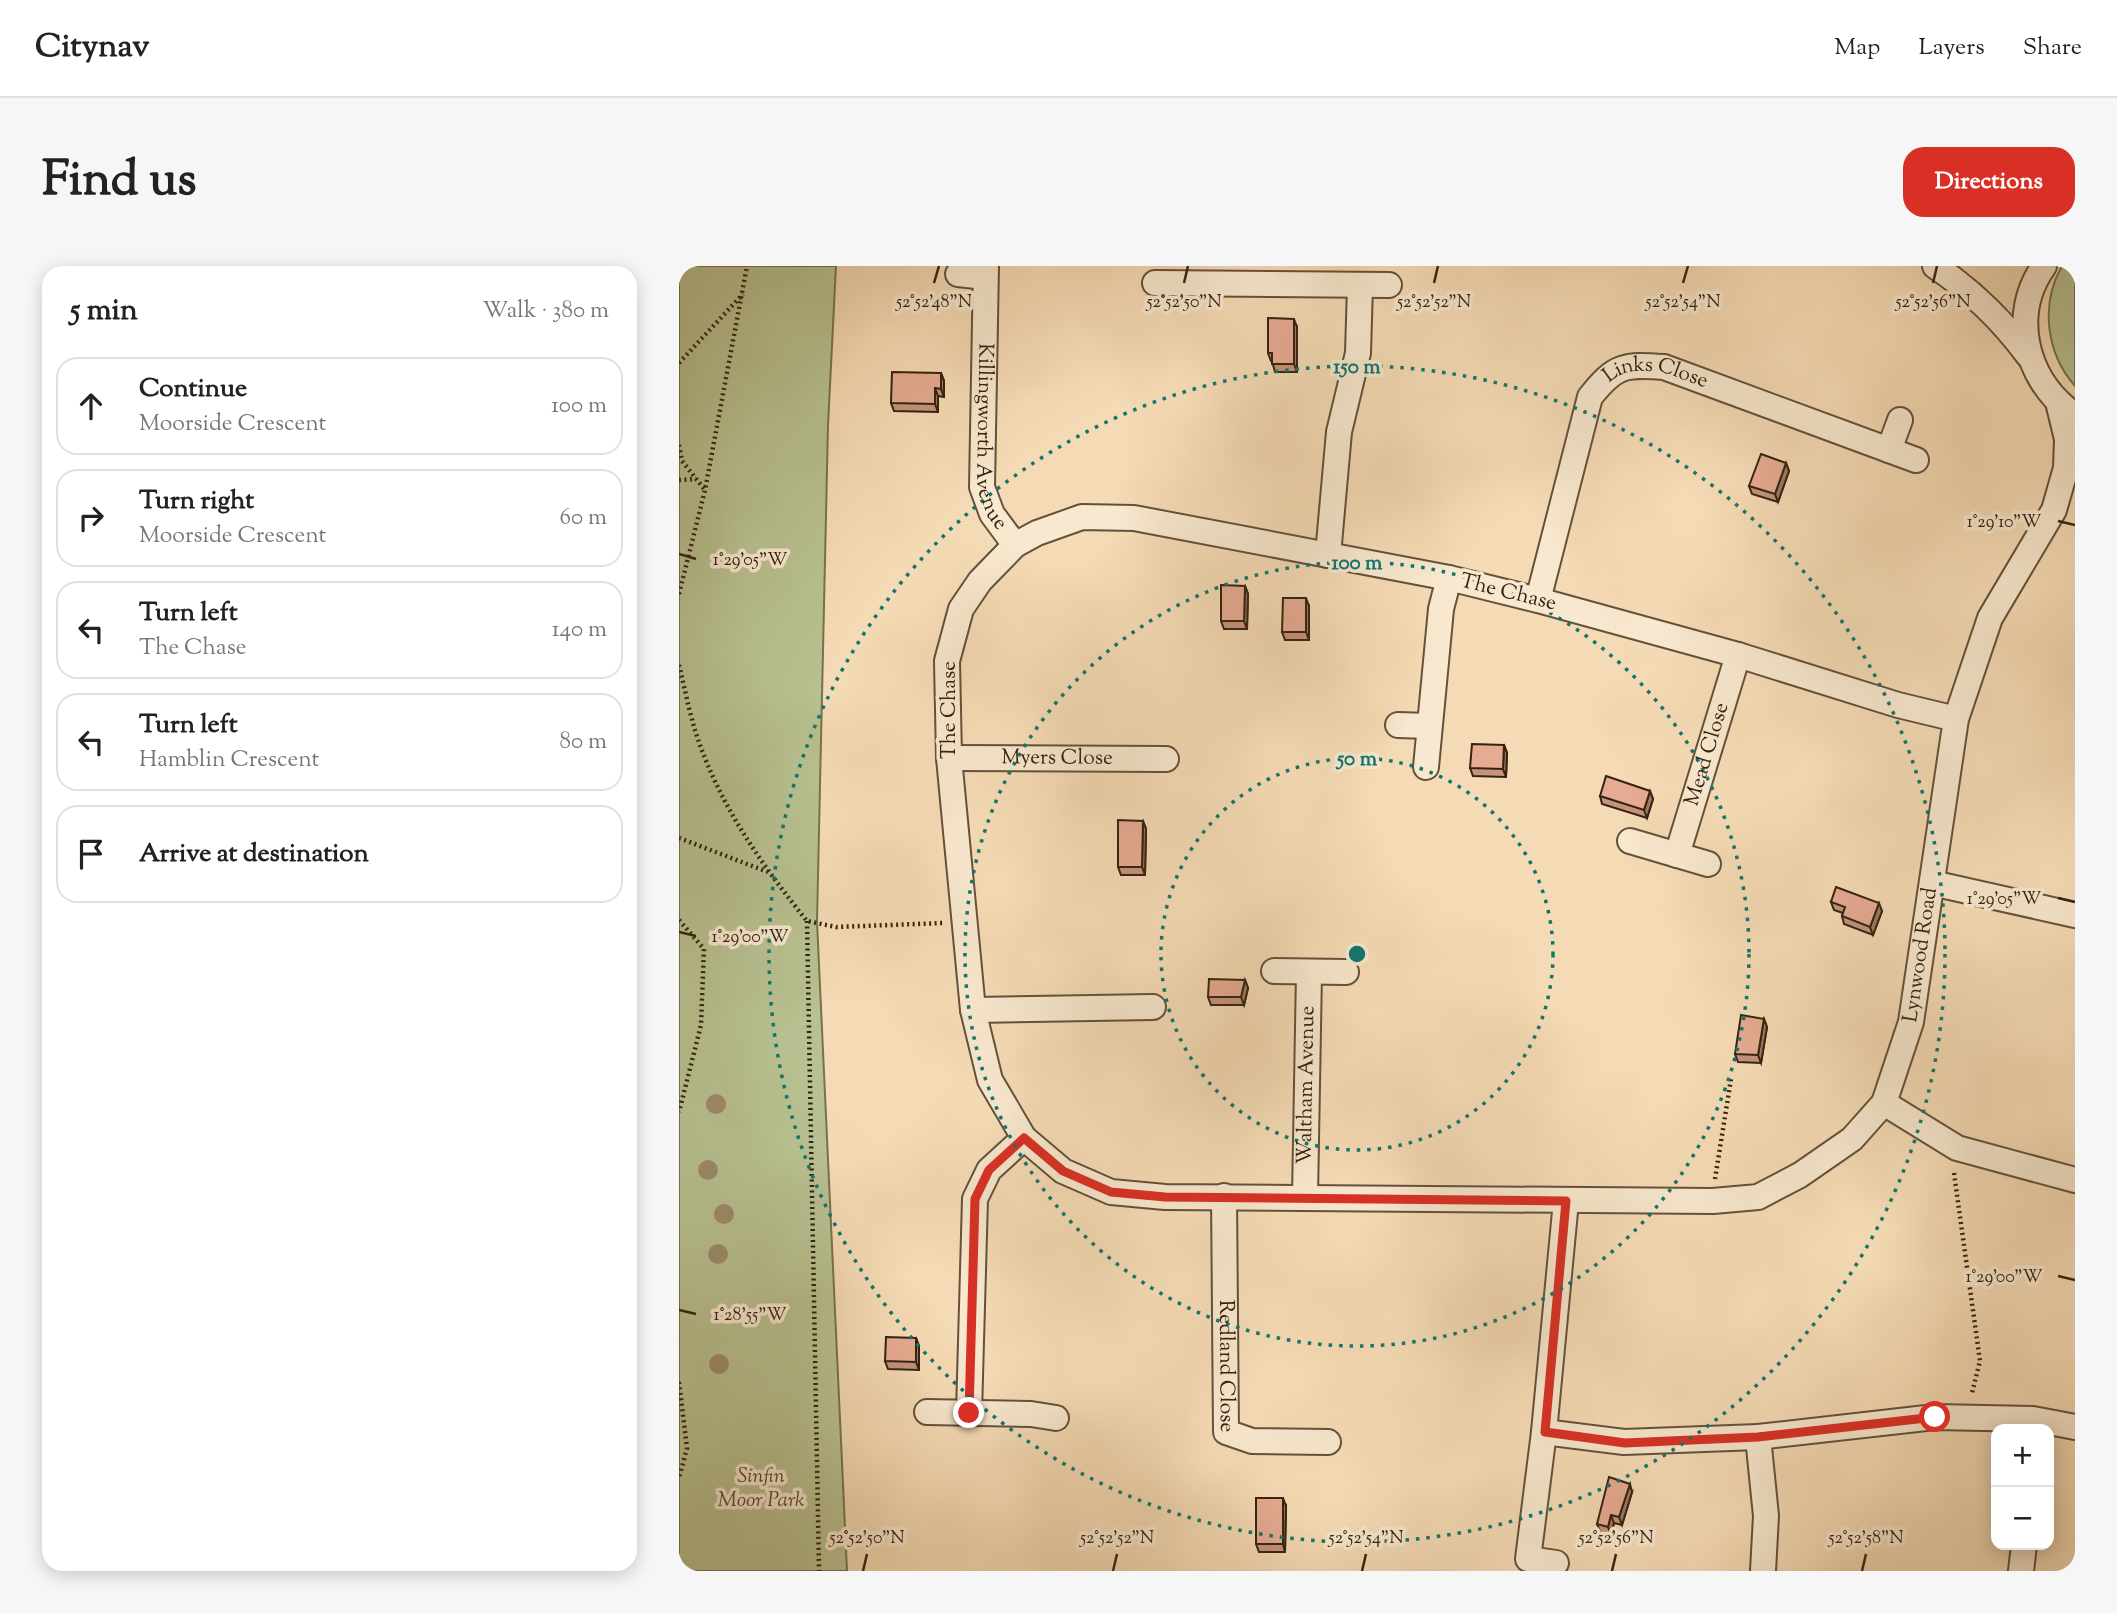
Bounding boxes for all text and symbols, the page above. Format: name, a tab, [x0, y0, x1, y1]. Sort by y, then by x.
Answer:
text: Citynav	[35, 24, 150, 72]
text: Map	[1834, 31, 1880, 65]
text: Layers	[1918, 31, 1985, 65]
text: Share	[2023, 31, 2082, 65]
text: Find us	[42, 147, 196, 217]
button: Directions	[1903, 147, 2075, 217]
text: 5 min	[70, 290, 138, 333]
text: 52°52'48"N	[895, 290, 972, 316]
text: 52°52'50"N	[1145, 290, 1222, 316]
text: 52°52'52"N	[1396, 290, 1471, 316]
text: 52°52'54"N	[1644, 290, 1721, 316]
text: 52°52'56"N	[1894, 290, 1971, 316]
text: Walk · 380 m	[483, 295, 609, 328]
street label: Killingworth Avenue	[967, 343, 1014, 537]
street label: Links Close	[1597, 351, 1712, 397]
text: 150 m	[1333, 353, 1381, 383]
text: Continue	[139, 371, 247, 408]
icon: ahead	[72, 387, 110, 425]
text: 100 m	[551, 390, 607, 423]
text: Moorside Crescent	[139, 408, 326, 441]
text: Turn right	[139, 483, 254, 520]
icon: right	[72, 499, 110, 537]
text: 60 m	[559, 502, 607, 535]
text: 1°29'10"W	[1967, 510, 2041, 536]
text: Moorside Crescent	[139, 520, 326, 553]
text: 1°29'05"W	[713, 548, 787, 574]
text: 100 m	[1332, 549, 1383, 579]
street label: The Chase	[1457, 567, 1559, 619]
text: Turn left	[139, 595, 238, 632]
icon: left	[72, 611, 110, 649]
text: 140 m	[552, 614, 607, 647]
text: The Chase	[139, 632, 246, 665]
street label: The Chase	[935, 661, 965, 759]
street label: Mead Close	[1678, 699, 1738, 810]
text: Turn left	[139, 707, 238, 744]
icon: left	[72, 723, 110, 761]
text: 80 m	[559, 726, 607, 759]
street label: Myers Close	[1001, 743, 1113, 774]
text: Hamblin Crescent	[139, 744, 319, 777]
text: 50 m	[1335, 745, 1378, 775]
icon: arrive	[72, 835, 110, 873]
text: Arrive at destination	[139, 836, 369, 873]
street label: Lynwood Road	[1896, 885, 1946, 1025]
text: 1°29'05"W	[1967, 887, 2041, 913]
text: 1°29'00"W	[711, 925, 789, 951]
centre of rings	[1345, 942, 1369, 966]
street label: Waltham Avenue	[1291, 1005, 1323, 1165]
text: 1°29'00"W	[1965, 1265, 2043, 1291]
street label: Redland Close	[1210, 1300, 1241, 1432]
text: 1°28'55"W	[714, 1303, 786, 1329]
route end	[953, 1397, 984, 1428]
route start	[1919, 1401, 1950, 1432]
map controls	[1991, 1424, 2054, 1550]
button: +	[1991, 1424, 2054, 1487]
park label: Sinfin Moor Park	[718, 1462, 805, 1516]
button: −	[1991, 1487, 2054, 1550]
text: 52°52'50"N	[828, 1526, 905, 1552]
text: 52°52'52"N	[1079, 1526, 1154, 1552]
text: 52°52'54"N	[1327, 1526, 1404, 1552]
text: 52°52'56"N	[1577, 1526, 1654, 1552]
text: 52°52'58"N	[1827, 1526, 1904, 1552]

